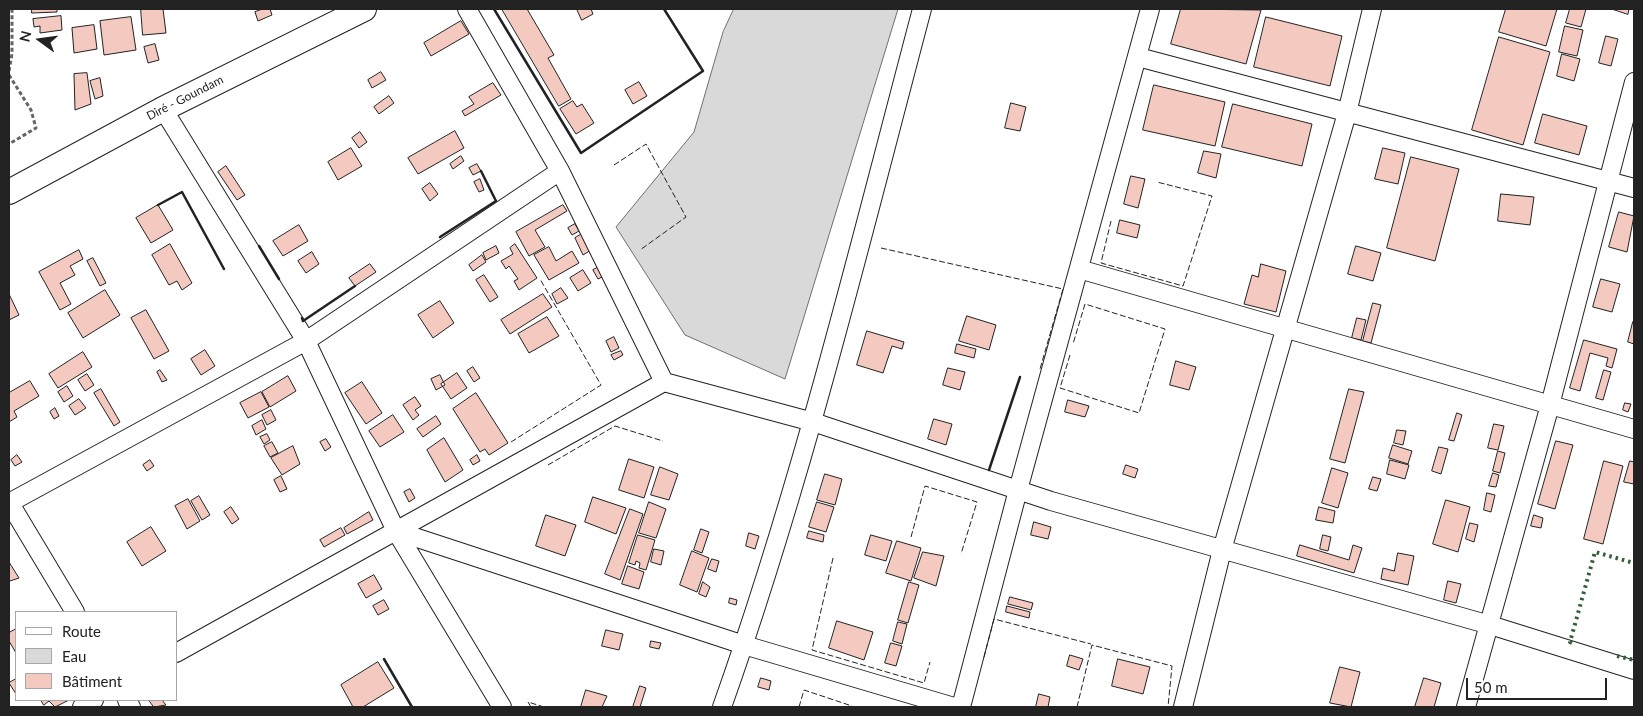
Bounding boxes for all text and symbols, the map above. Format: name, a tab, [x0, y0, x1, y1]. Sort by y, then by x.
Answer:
north arrow	[15, 15, 65, 65]
text: N	[15, 29, 35, 44]
street label: Diré - Goundam	[144, 72, 226, 124]
legend	[15, 611, 178, 701]
text: Route	[62, 622, 101, 640]
text: Eau	[62, 647, 86, 665]
scale bar	[1468, 668, 1609, 700]
text: Bâtiment	[62, 672, 122, 690]
text: 50 m	[1474, 678, 1508, 696]

